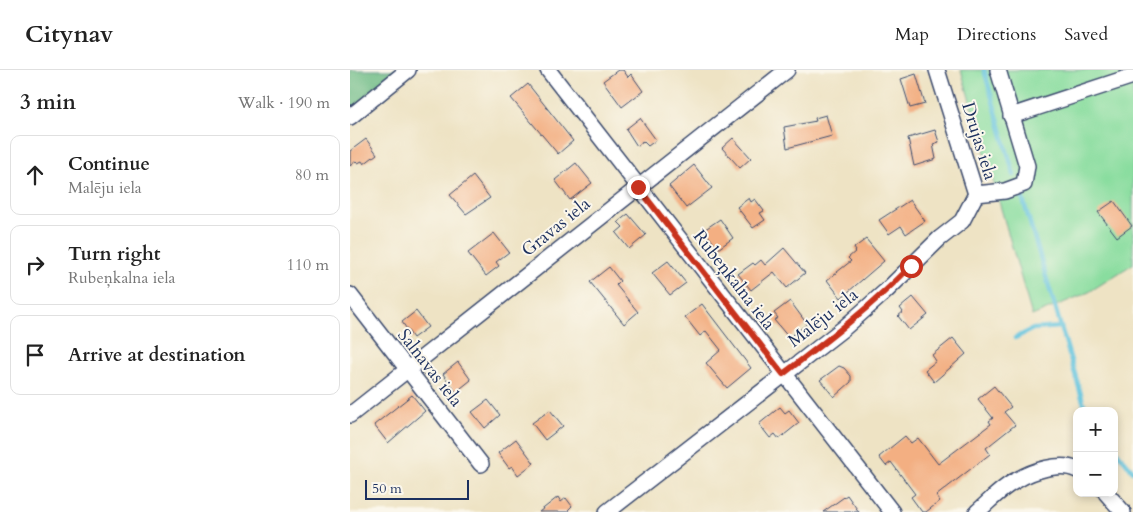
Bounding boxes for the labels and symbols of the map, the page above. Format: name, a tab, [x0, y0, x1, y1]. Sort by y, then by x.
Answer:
street label: Drujas iela	[955, 99, 1003, 183]
route end	[627, 176, 650, 199]
street label: Gravas iela	[516, 191, 596, 262]
street label: Rubeņkalna iela	[687, 225, 781, 335]
route start	[900, 255, 923, 278]
street label: Malēju iela	[783, 283, 864, 353]
street label: Salnavas iela	[392, 324, 469, 412]
scale bar	[365, 477, 469, 500]

